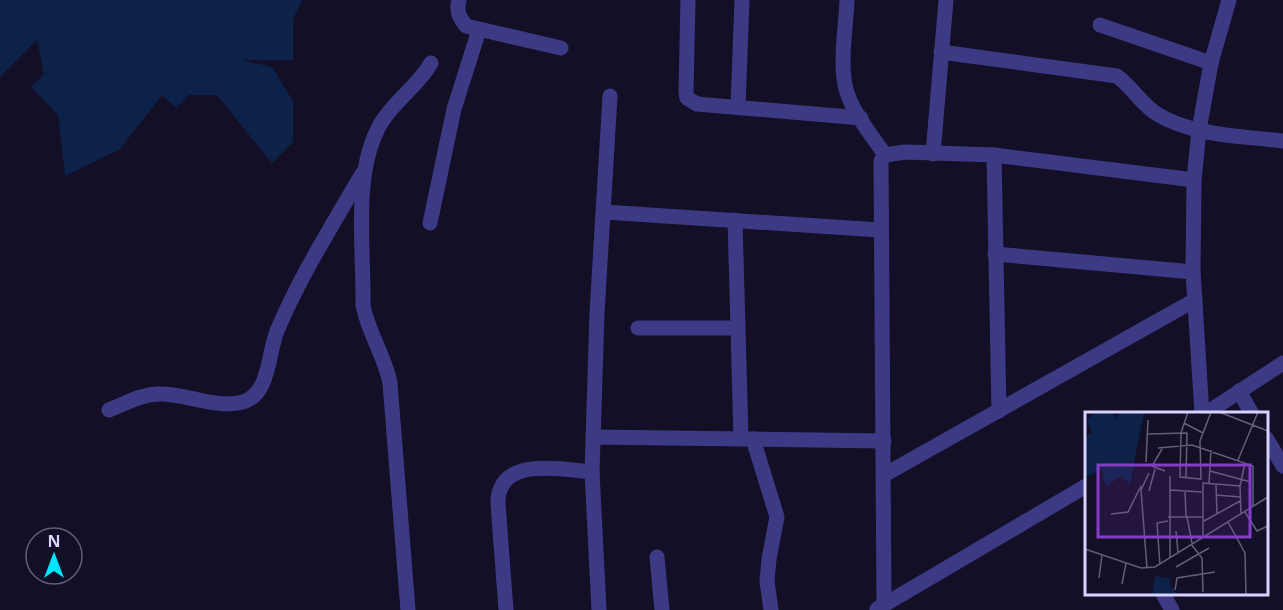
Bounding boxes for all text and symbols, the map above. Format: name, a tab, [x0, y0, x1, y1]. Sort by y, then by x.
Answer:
inset map	[1085, 412, 1268, 595]
north arrow	[24, 526, 84, 586]
text: N	[47, 530, 61, 552]

